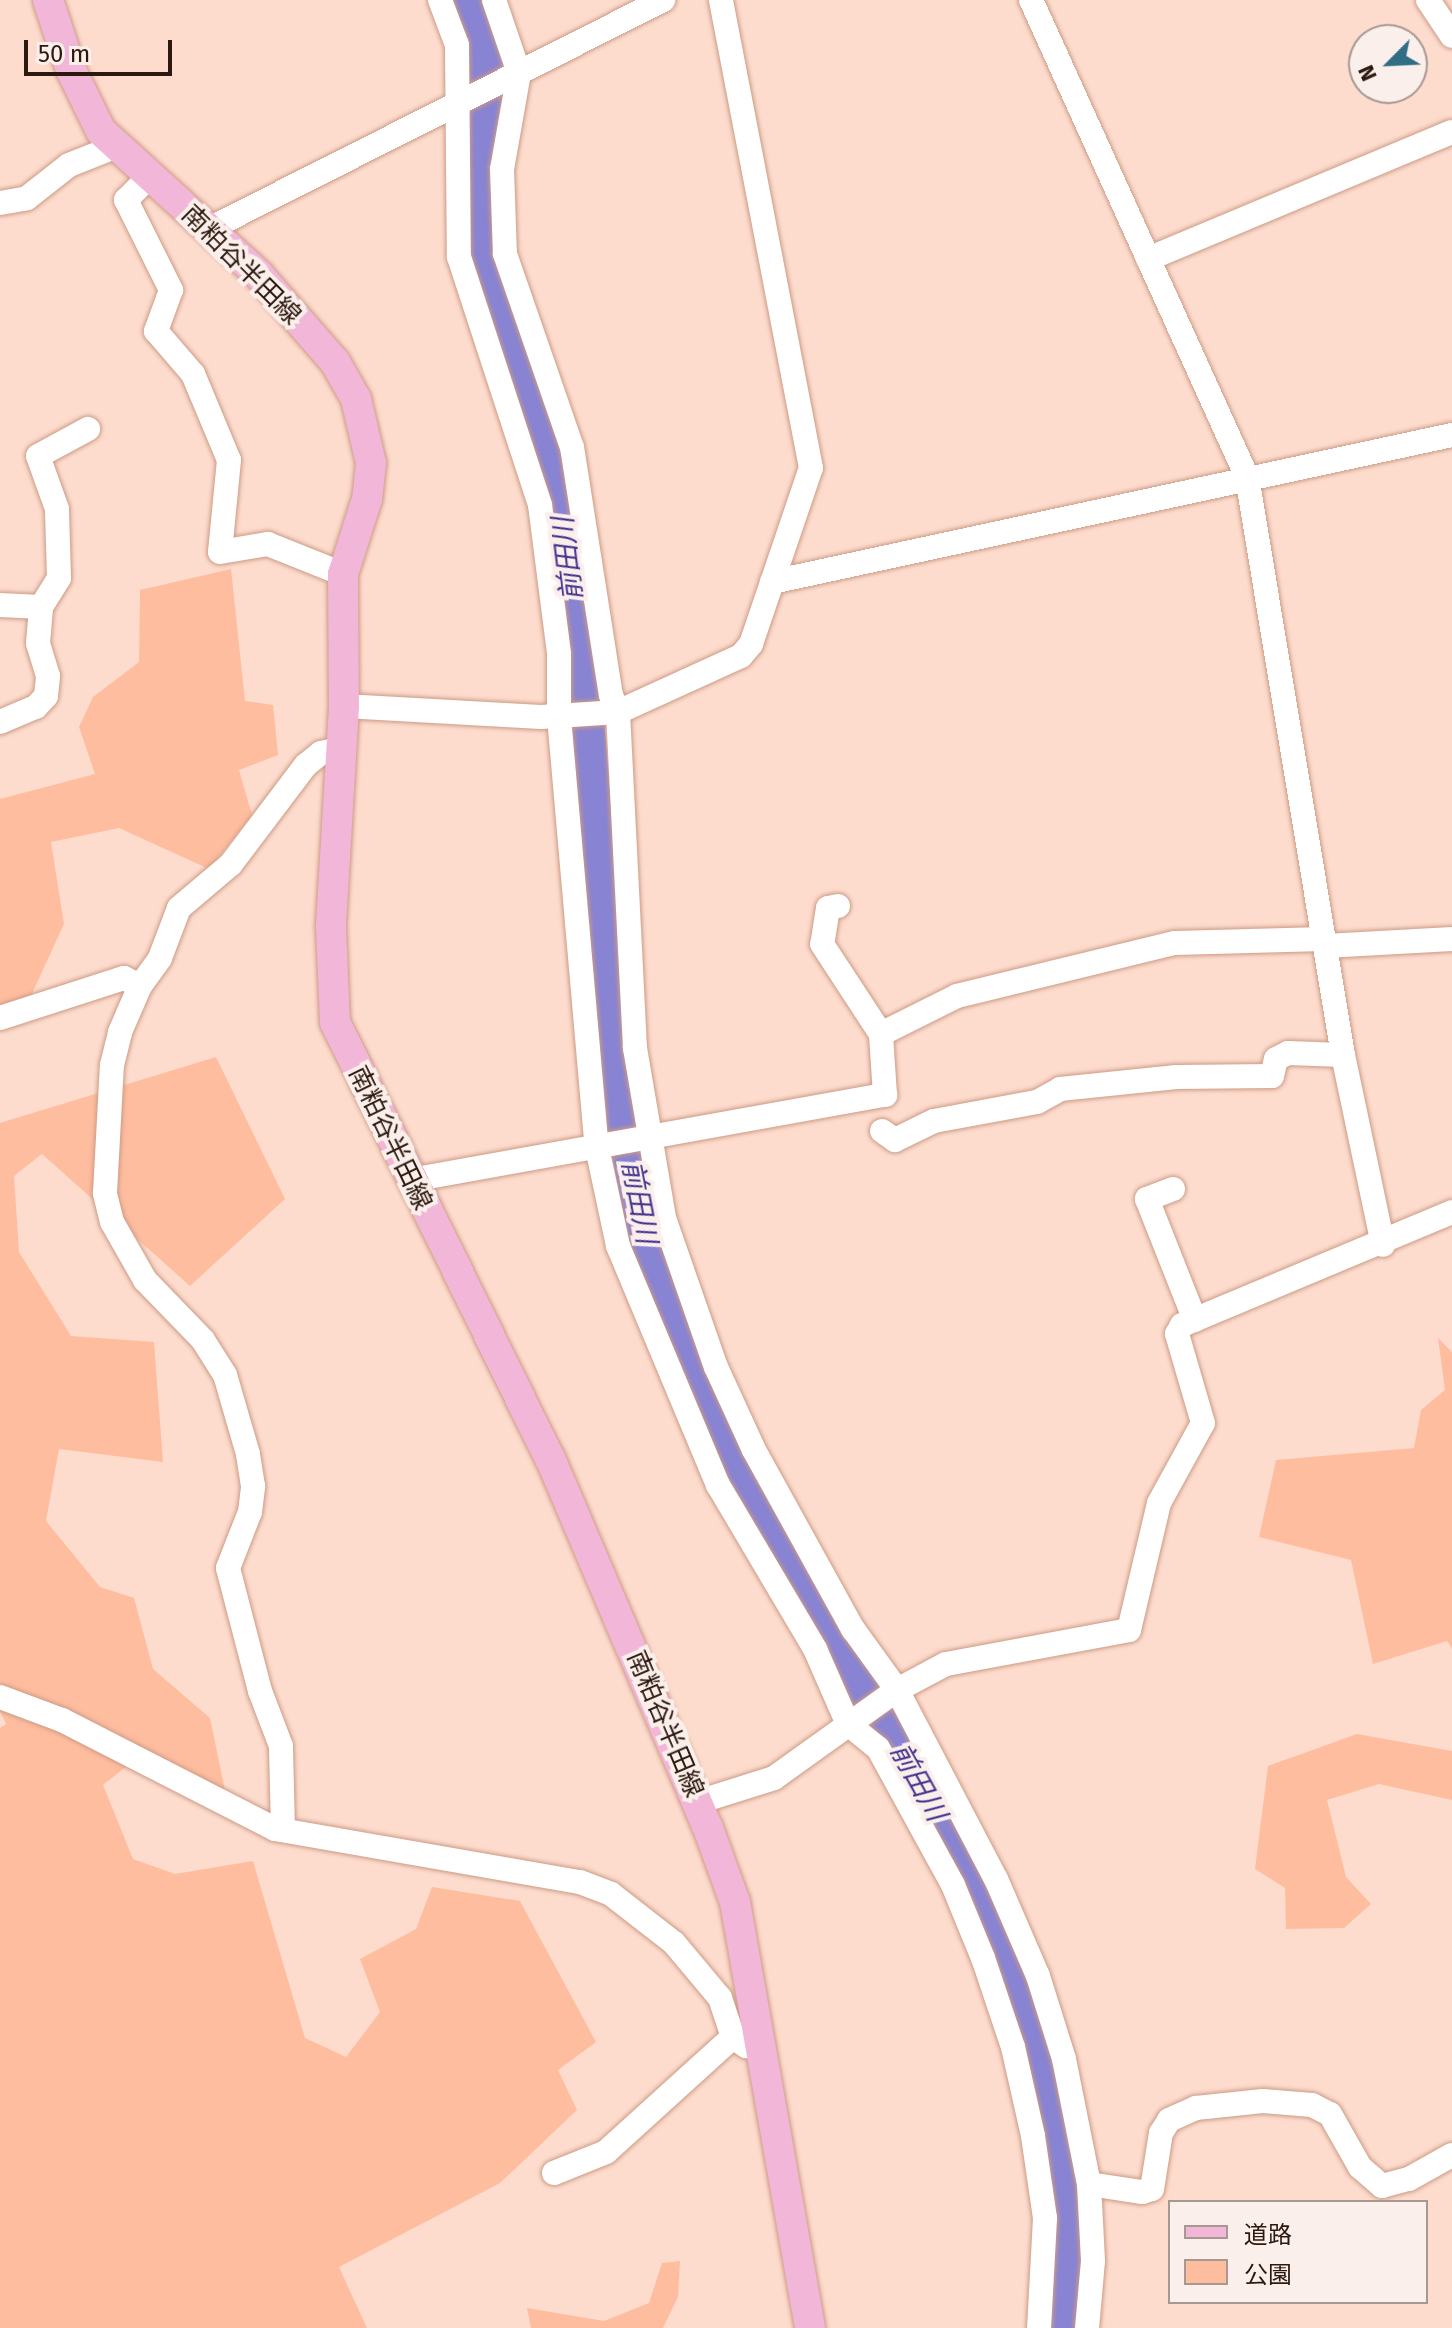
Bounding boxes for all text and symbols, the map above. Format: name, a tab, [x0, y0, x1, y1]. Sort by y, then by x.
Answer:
scale bar	[28, 24, 176, 74]
north arrow	[1348, 24, 1428, 104]
text: 50 m	[38, 40, 90, 68]
text: N	[1352, 61, 1383, 85]
street label: 南粕谷半田線	[175, 199, 307, 331]
water label: 前田川	[546, 515, 590, 603]
street label: 南粕谷半田線	[342, 1061, 438, 1215]
water label: 前田川	[614, 1158, 664, 1246]
street label: 南粕谷半田線	[620, 1646, 710, 1802]
water label: 前田川	[883, 1737, 953, 1827]
legend	[1168, 2200, 1428, 2304]
text: 道路	[1244, 2221, 1292, 2249]
text: 公園	[1244, 2261, 1292, 2289]

